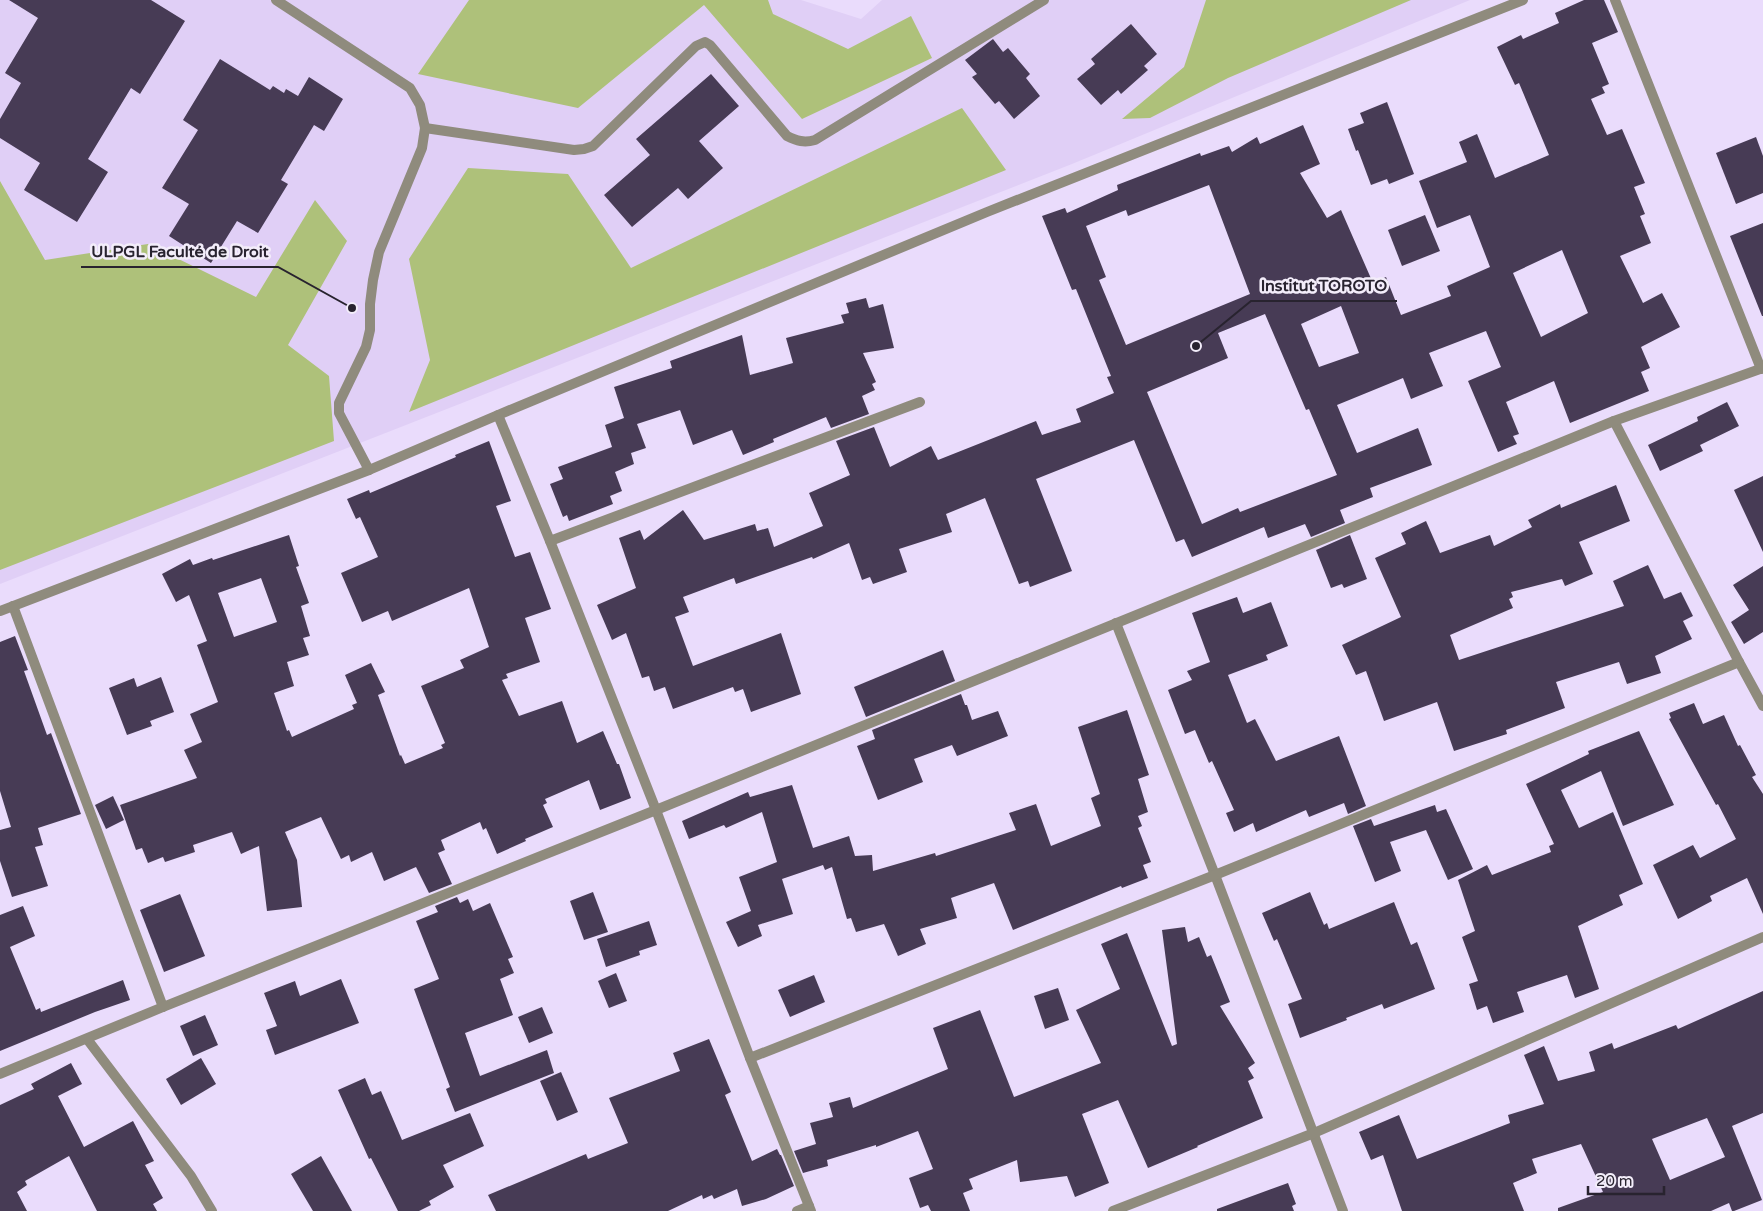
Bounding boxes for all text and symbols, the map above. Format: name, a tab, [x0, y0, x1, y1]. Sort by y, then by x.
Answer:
callout: ULPGL Faculté de Droit	[81, 236, 278, 267]
text: ULPGL Faculté de Droit	[91, 242, 270, 262]
callout: Institut TOROTO	[1251, 270, 1397, 301]
text: Institut TOROTO	[1261, 276, 1387, 296]
scale bar	[1588, 1164, 1664, 1196]
text: 20 m	[1596, 1172, 1633, 1190]

